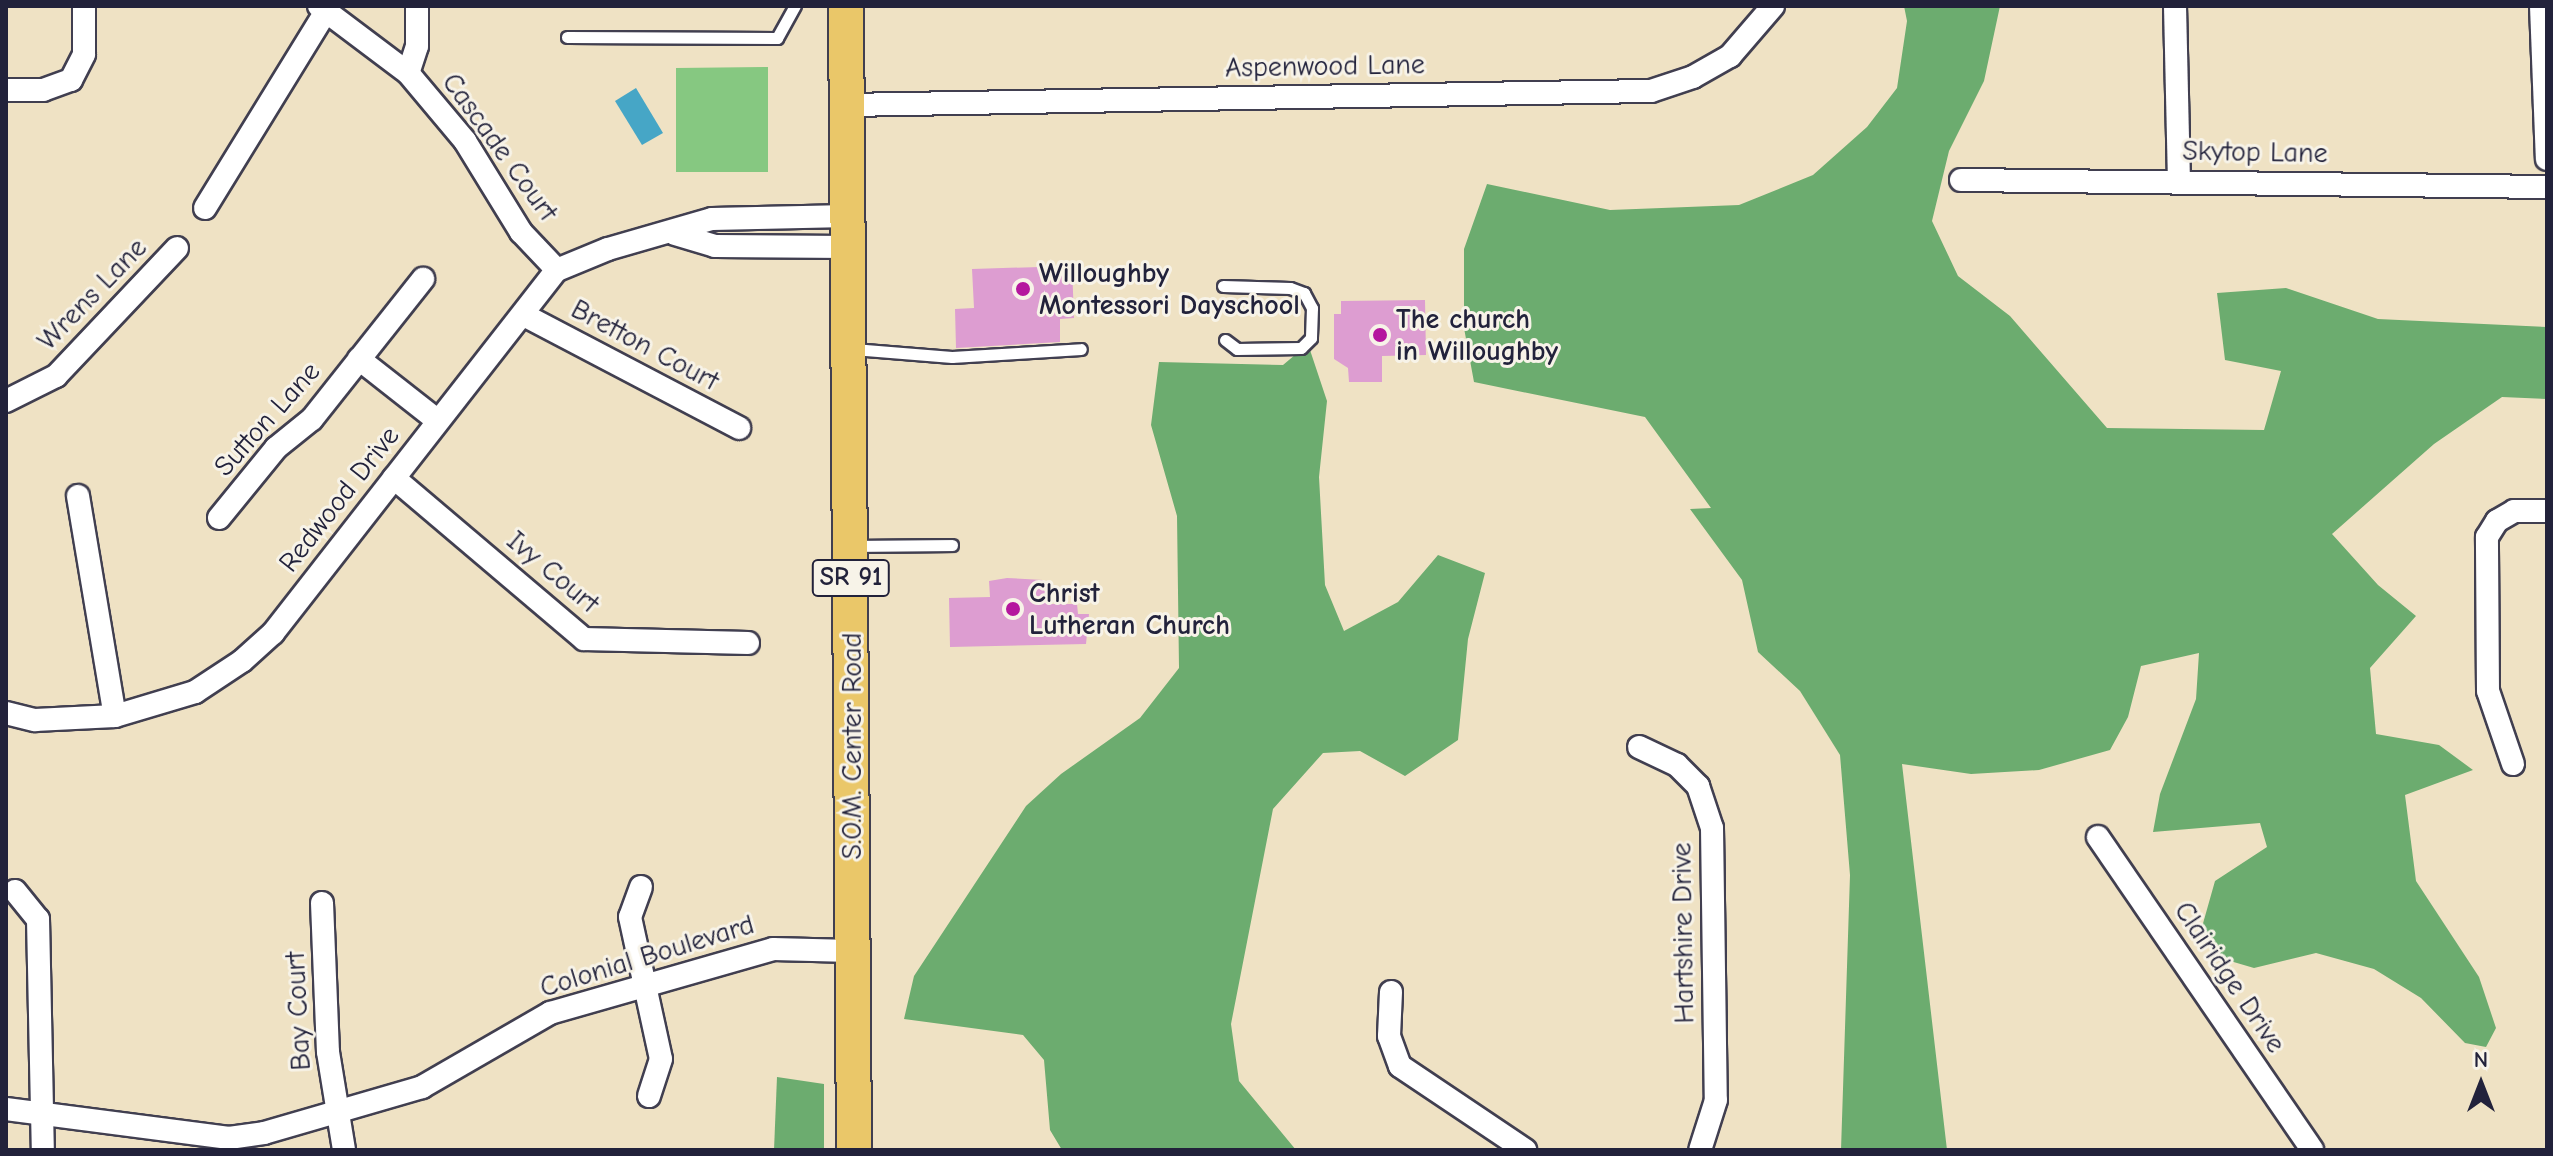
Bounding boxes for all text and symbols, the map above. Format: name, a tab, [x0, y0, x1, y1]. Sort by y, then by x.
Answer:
street label: Aspenwood Lane	[1225, 47, 1425, 85]
street label: Cascade Court	[435, 66, 565, 228]
street label: Skytop Lane	[2182, 134, 2328, 170]
street label: Wrens Lane	[30, 231, 154, 357]
place label: Willoughby Montessori Dayschool	[1039, 256, 1300, 322]
marker: Willoughby Montessori Dayschool	[1014, 280, 1032, 298]
street label: Bretton Court	[565, 292, 725, 398]
place label: The church in Willoughby	[1396, 302, 1558, 368]
marker: The church in Willoughby	[1371, 326, 1389, 344]
street label: Sutton Lane	[207, 355, 327, 483]
street label: Redwood Drive	[272, 419, 406, 579]
street label: Ivy Court	[500, 524, 606, 620]
road number: SR 91	[811, 556, 891, 600]
place label: Christ Lutheran Church	[1029, 576, 1230, 642]
marker: Christ Lutheran Church	[1004, 600, 1022, 618]
street label: S.O.M. Center Road	[835, 633, 869, 859]
street label: Hartshire Drive	[1665, 842, 1701, 1024]
street label: Clairidge Drive	[2167, 895, 2293, 1059]
street label: Colonial Boulevard	[536, 907, 758, 1005]
street label: Bay Court	[278, 951, 318, 1071]
north arrow	[2441, 1044, 2521, 1124]
text: N	[2474, 1047, 2488, 1073]

